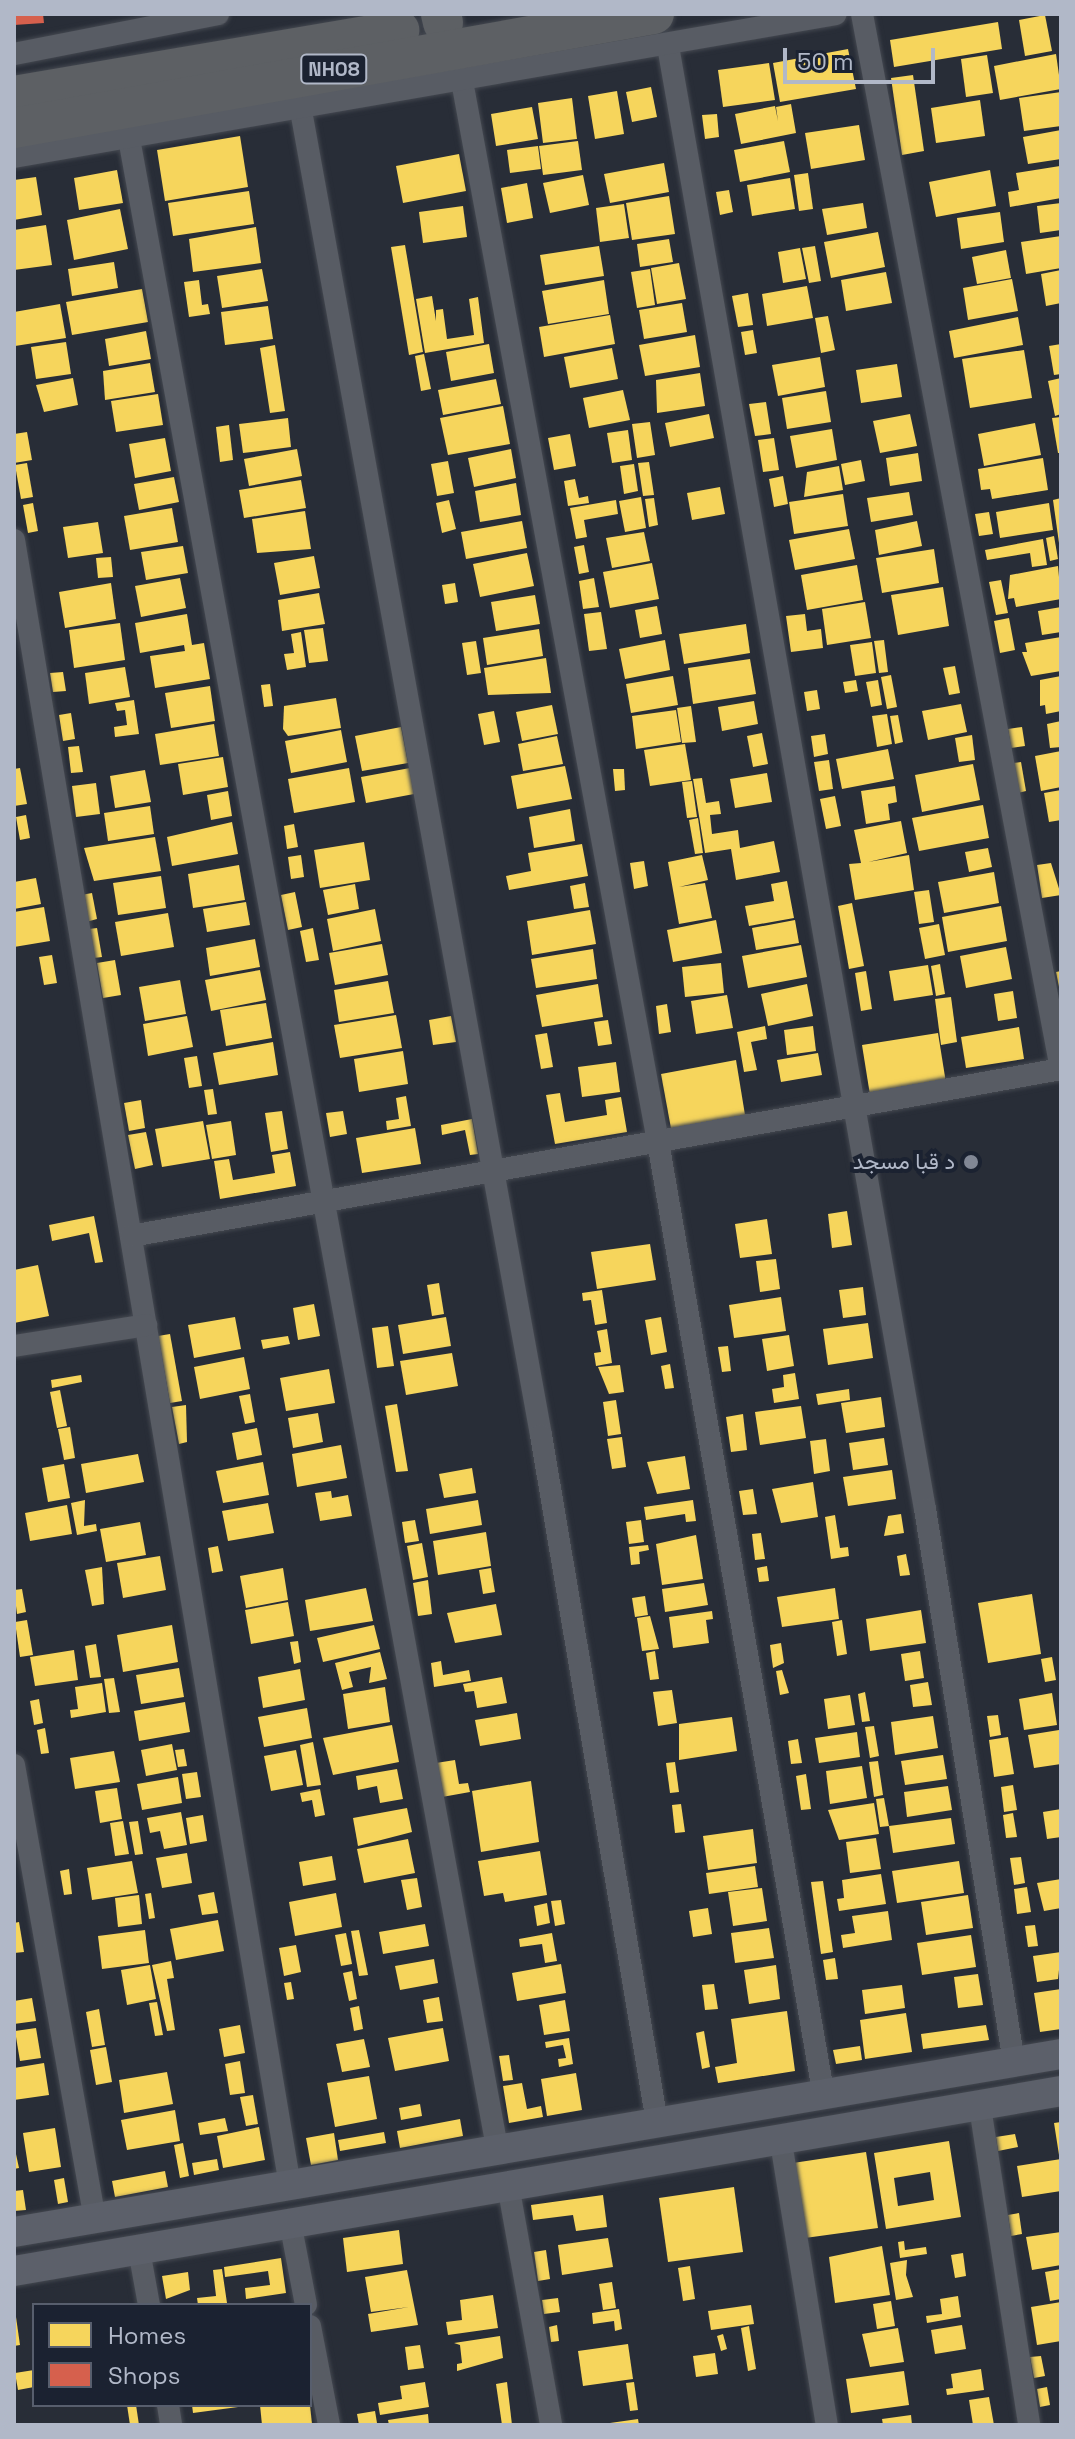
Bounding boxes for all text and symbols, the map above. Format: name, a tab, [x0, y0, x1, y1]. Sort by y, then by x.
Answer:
scale bar	[787, 32, 939, 82]
text: 50 m	[797, 46, 854, 77]
road number: NH08	[300, 53, 368, 85]
place label: د قبا مسجد	[853, 1149, 955, 1175]
marker: د قبا مسجد	[962, 1153, 980, 1171]
legend	[32, 2303, 312, 2407]
text: Homes	[108, 2320, 186, 2351]
text: Shops	[108, 2360, 180, 2391]

